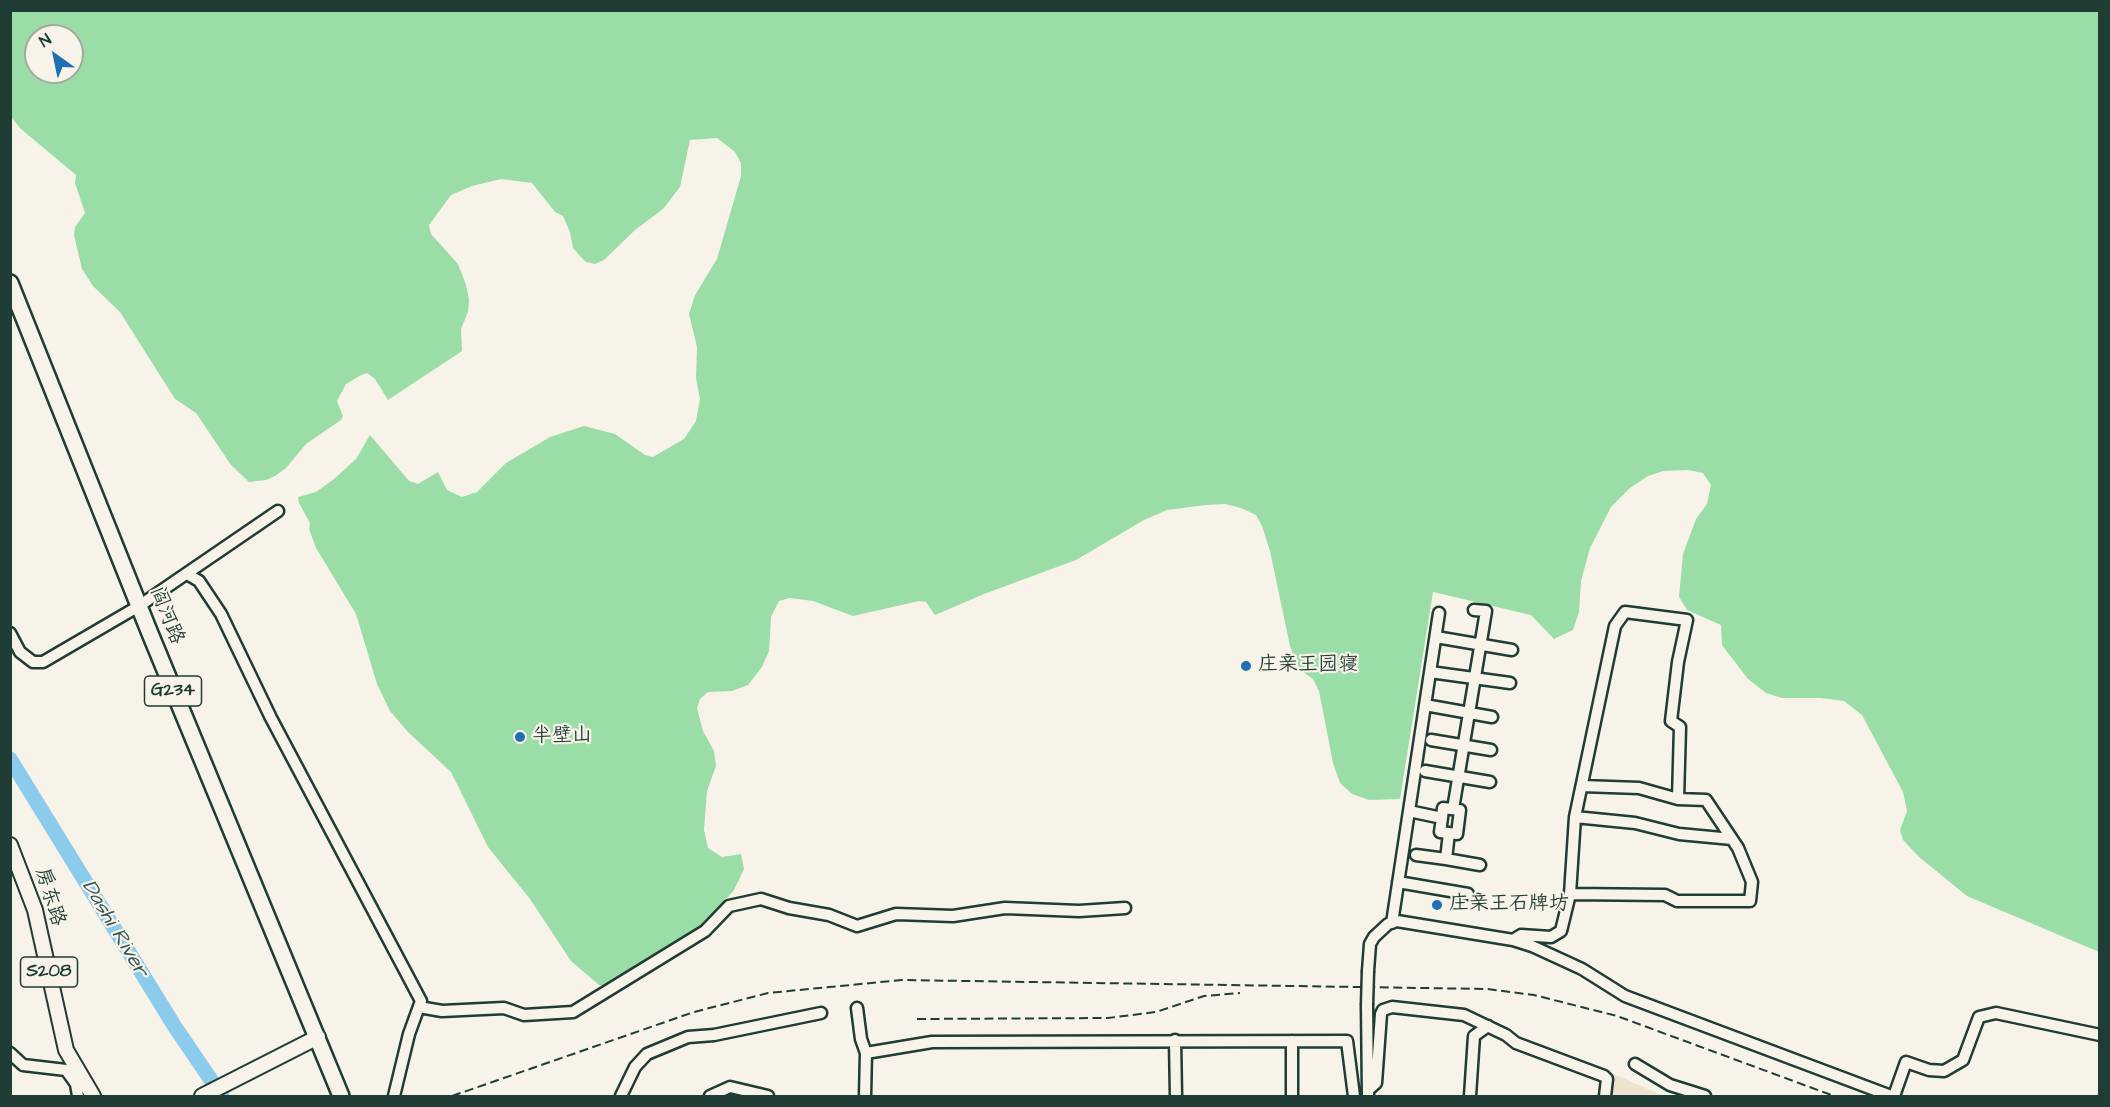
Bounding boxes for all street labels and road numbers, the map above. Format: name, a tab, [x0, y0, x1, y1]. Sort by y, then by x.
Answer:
street label: 阎河路	[144, 584, 188, 648]
road number: G234	[144, 676, 201, 706]
street label: 房东路	[29, 865, 69, 929]
road number: S208	[20, 957, 78, 987]

